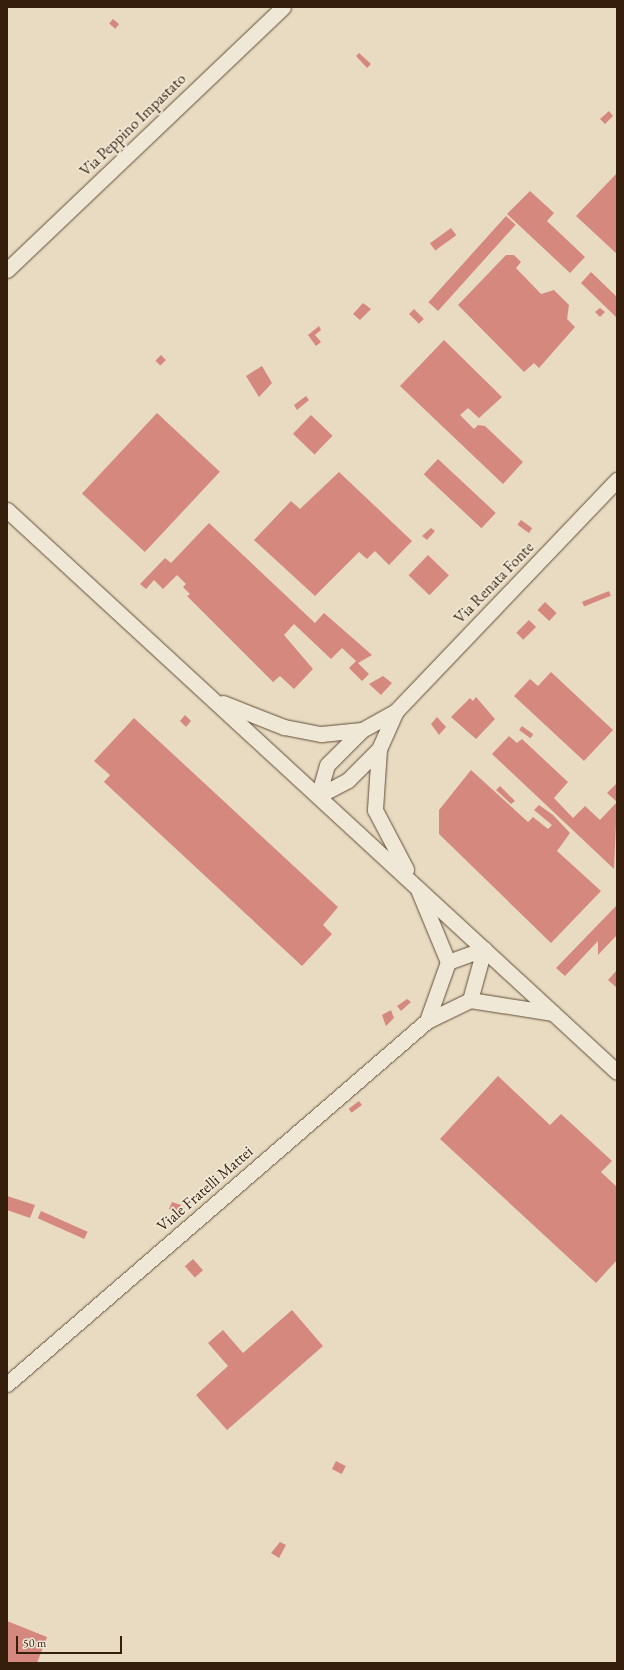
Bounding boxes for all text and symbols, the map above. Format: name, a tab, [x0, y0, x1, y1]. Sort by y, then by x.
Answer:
street label: Via Peppino Impastato	[76, 69, 190, 181]
street label: Via Renata Fonte	[450, 538, 538, 628]
street label: Viale Fratelli Mattei	[153, 1142, 257, 1236]
scale bar	[18, 1628, 124, 1654]
text: 50 m	[23, 1635, 46, 1651]

